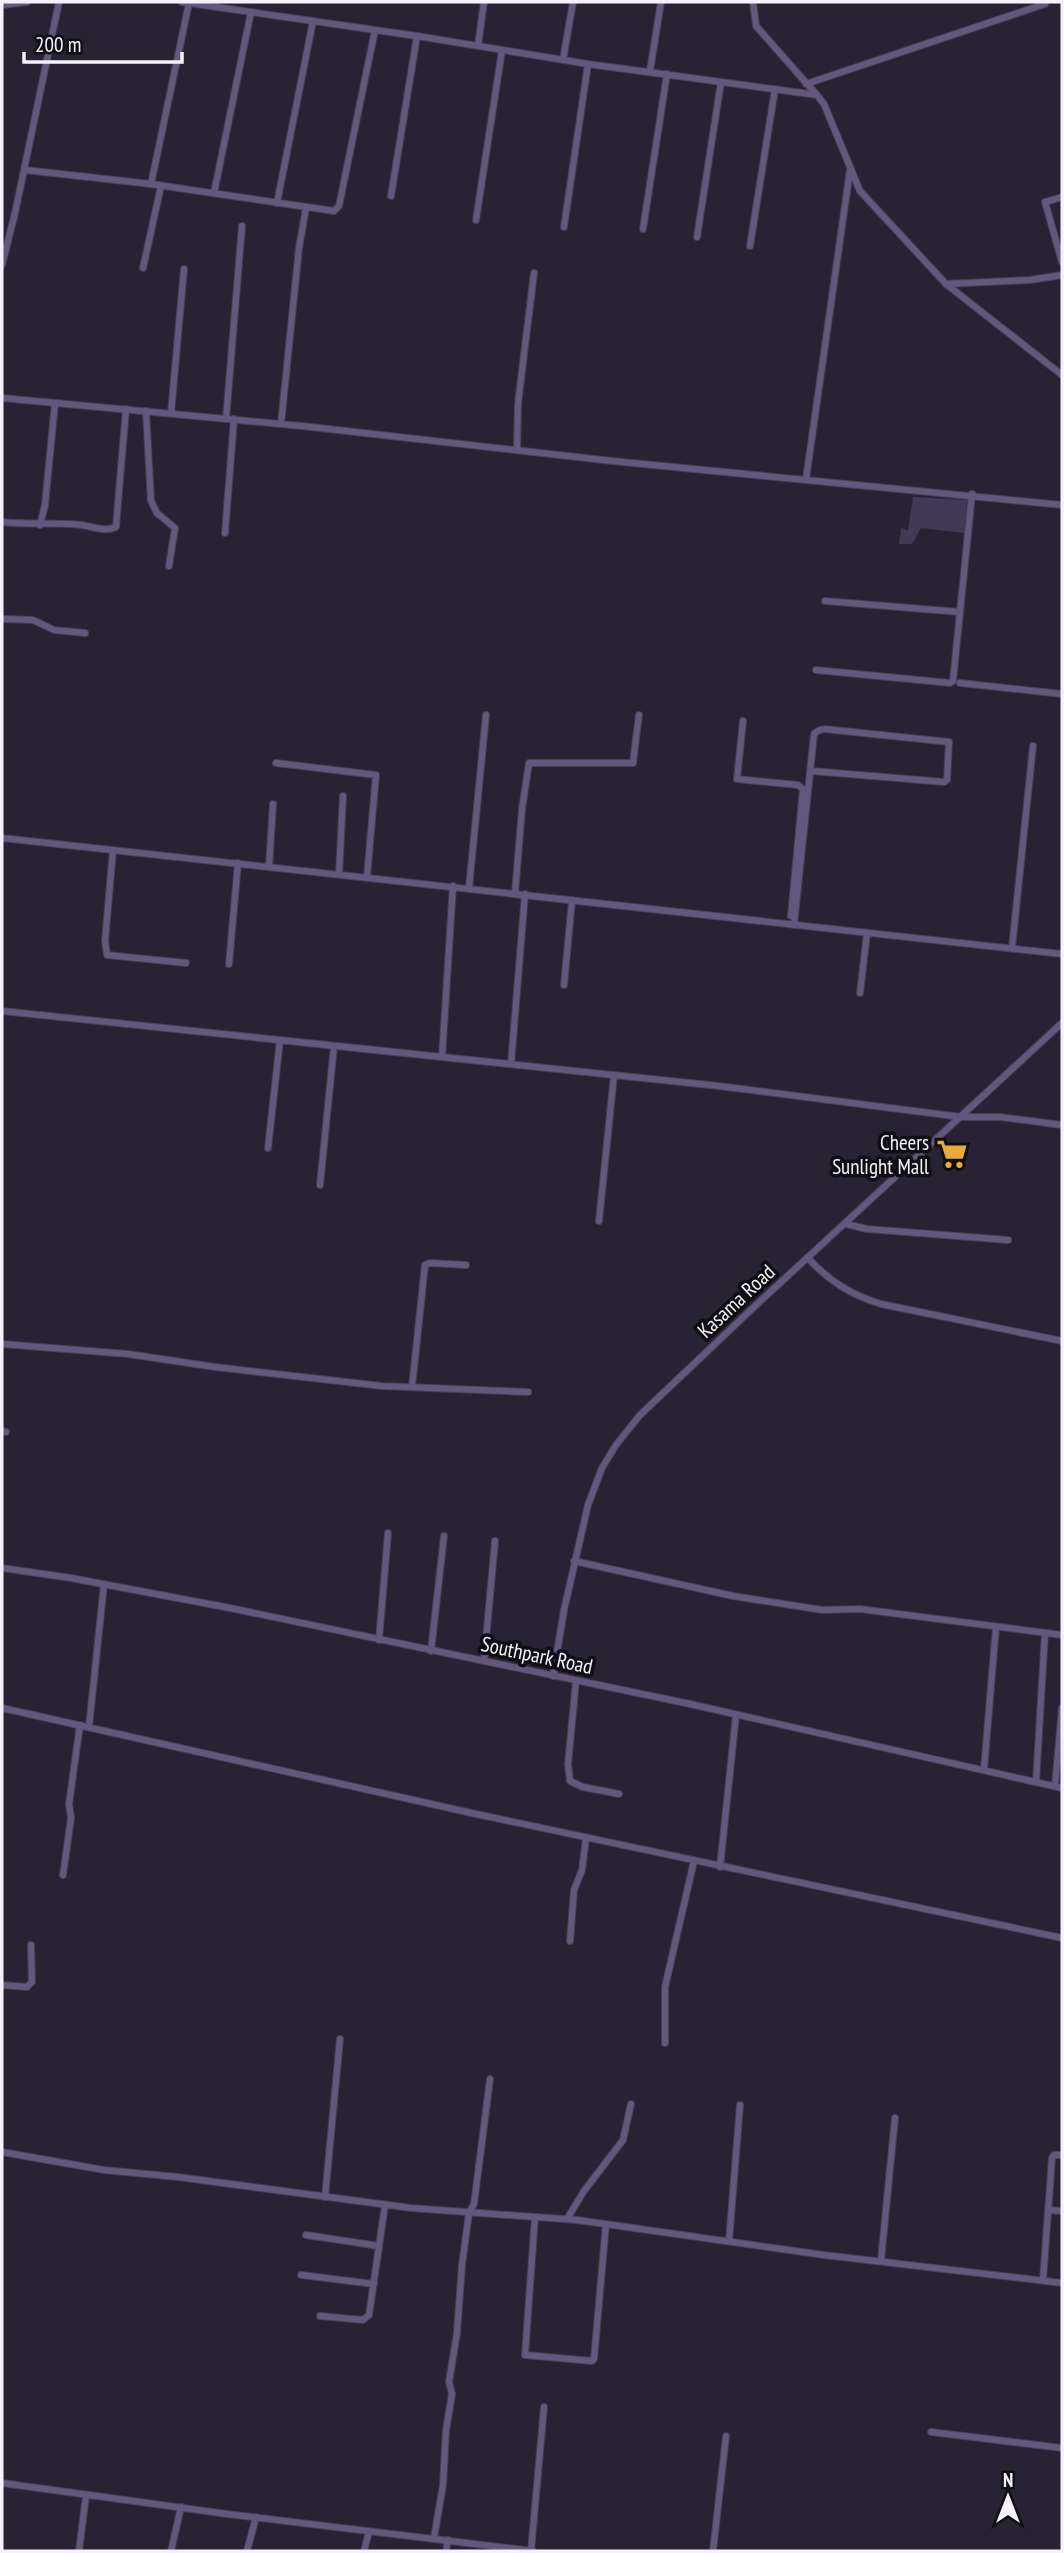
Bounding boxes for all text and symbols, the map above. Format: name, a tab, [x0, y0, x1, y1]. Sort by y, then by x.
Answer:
scale bar	[24, 21, 182, 65]
text: 200 m	[35, 31, 81, 58]
place label: Cheers Sunlight Mall	[832, 1129, 929, 1180]
supermarket icon: Cheers Sunlight Mall	[935, 1137, 969, 1171]
street label: Kasama Road	[692, 1258, 780, 1344]
street label: Southpark Road	[479, 1630, 595, 1680]
north arrow	[973, 2462, 1043, 2532]
text: N	[1003, 2468, 1013, 2492]

